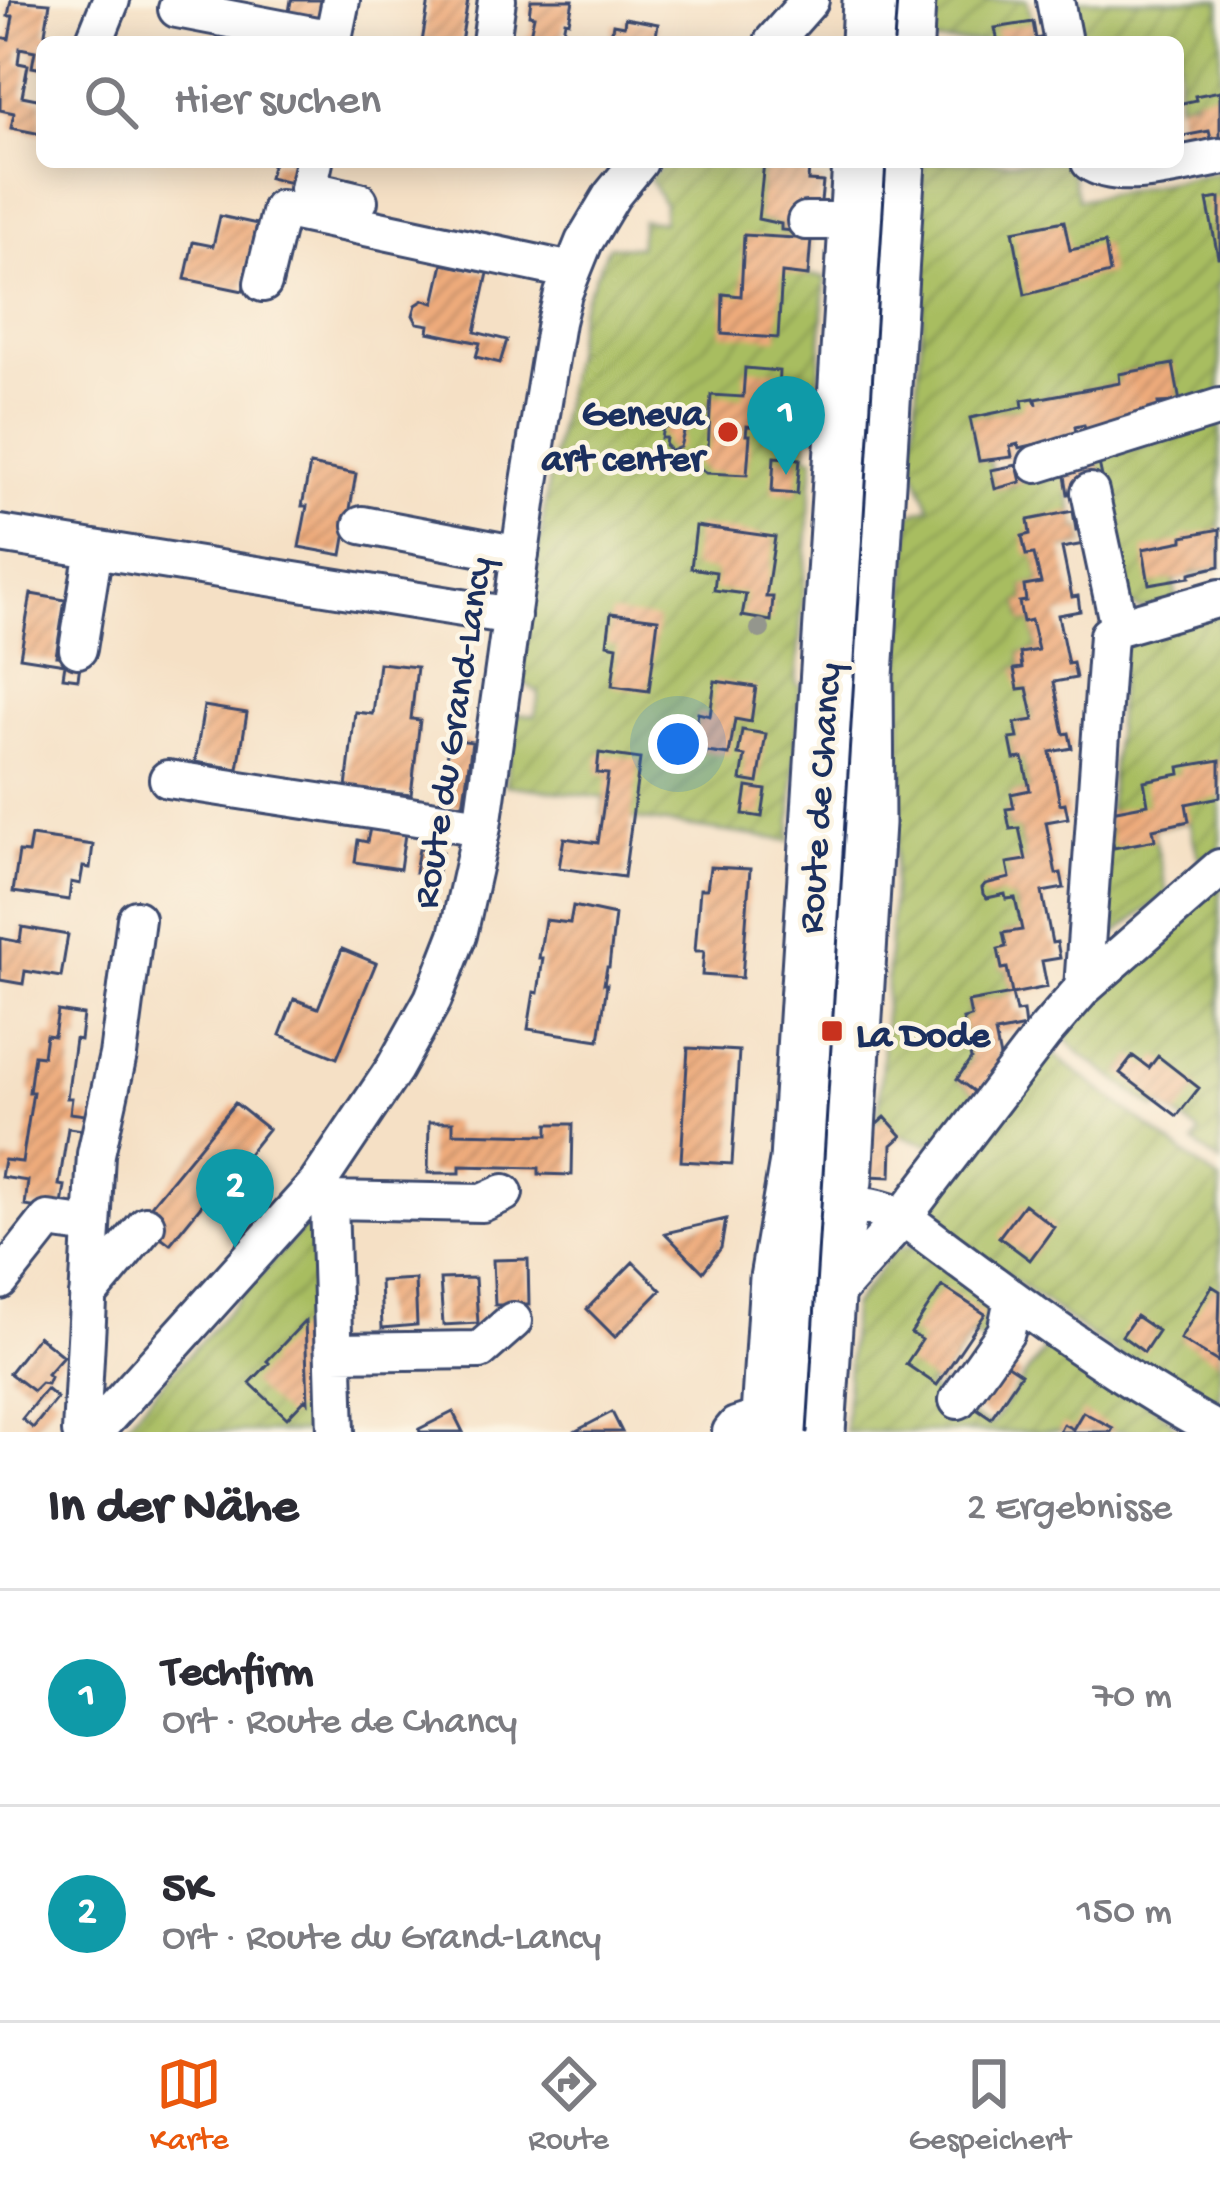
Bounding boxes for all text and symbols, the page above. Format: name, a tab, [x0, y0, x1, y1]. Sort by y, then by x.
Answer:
search box	[36, 36, 1184, 168]
icon: search	[78, 69, 144, 135]
text: Hier suchen	[174, 76, 381, 129]
pin: 1	[747, 376, 825, 475]
place label: Geneva art center	[541, 394, 708, 485]
marker: Geneva art center	[715, 419, 741, 445]
street label: Route du Grand-Lancy	[405, 554, 506, 912]
street label: Route de Chancy	[791, 662, 855, 935]
your location	[648, 714, 708, 774]
place label: La Dode	[856, 1015, 992, 1061]
marker: La Dode	[819, 1018, 845, 1044]
pin: 2	[196, 1149, 274, 1248]
text: In der Nähe	[48, 1480, 298, 1540]
text: 2 Ergebnisse	[967, 1487, 1172, 1533]
text: Techfirm	[162, 1648, 313, 1701]
text: 1	[79, 1675, 95, 1721]
text: 70 m	[1093, 1675, 1172, 1721]
text: Ort · Route de Chancy	[162, 1701, 517, 1747]
text: 5K	[162, 1864, 210, 1917]
text: 2	[77, 1891, 97, 1937]
text: 150 m	[1077, 1891, 1172, 1937]
text: Ort · Route du Grand-Lancy	[162, 1917, 601, 1963]
tab: Karte	[150, 2051, 229, 2161]
tab: Route	[528, 2051, 609, 2161]
tab: Gespeichert	[909, 2051, 1070, 2161]

